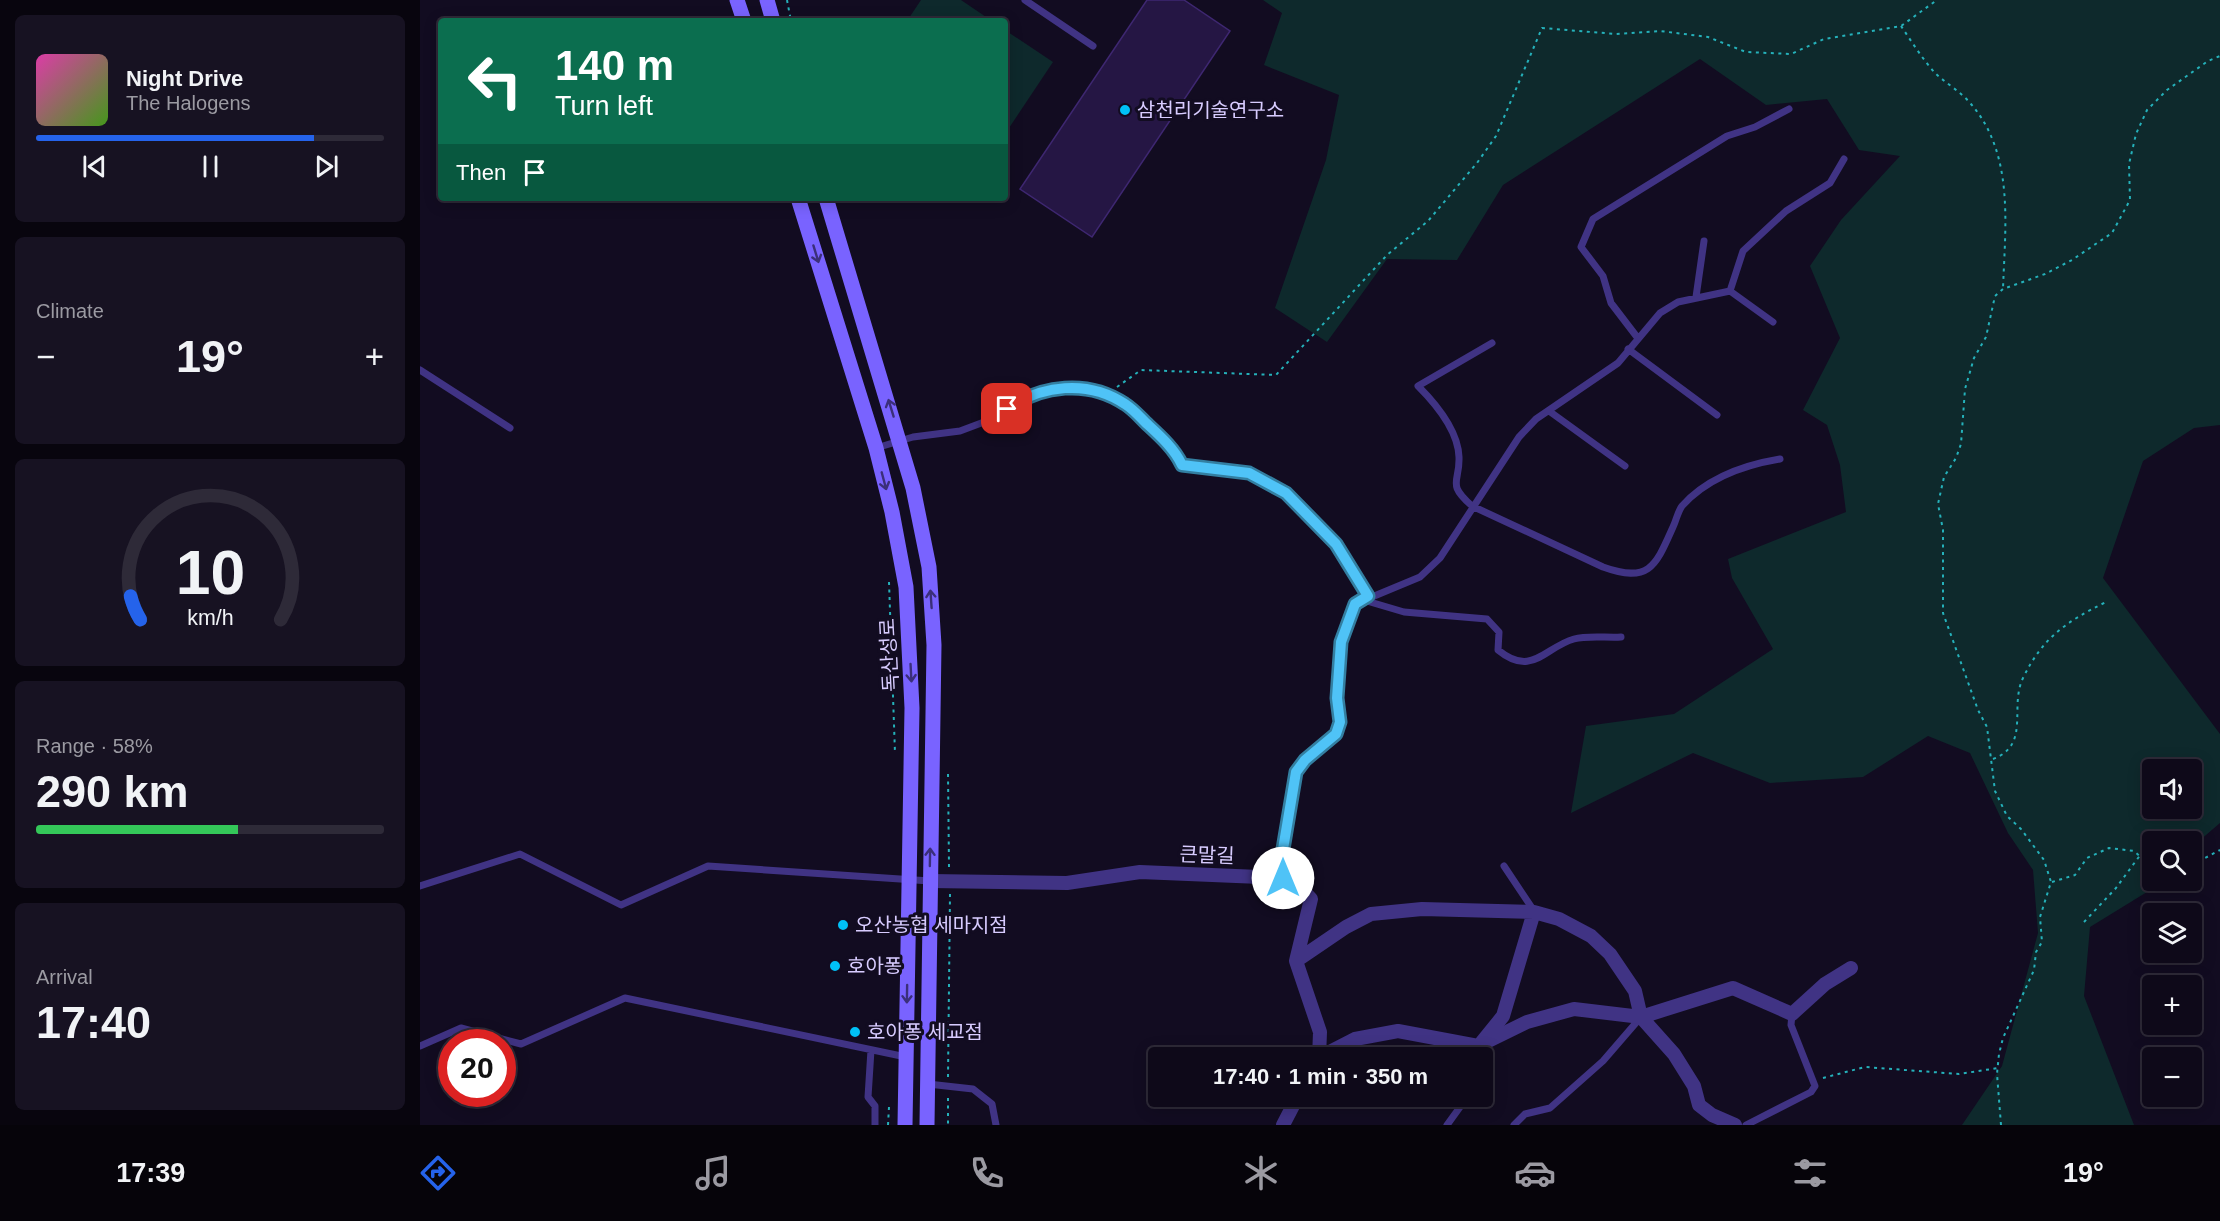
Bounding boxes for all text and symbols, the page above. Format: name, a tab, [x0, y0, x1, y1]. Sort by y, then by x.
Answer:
icon: left	[456, 42, 534, 120]
text: 140 m	[555, 42, 674, 89]
text: Night Drive	[126, 66, 243, 91]
text: Turn left	[555, 91, 653, 121]
text: The Halogens	[126, 92, 251, 114]
place label: 삼천리기술연구소	[1137, 99, 1284, 121]
marker: 삼천리기술연구소	[1118, 103, 1132, 117]
icon: previous	[78, 150, 111, 183]
icon: pause	[194, 150, 227, 183]
icon: next	[310, 150, 343, 183]
icon: arrive	[518, 156, 551, 189]
text: Then	[456, 160, 506, 185]
one-way arrow	[811, 244, 822, 263]
text: Climate	[36, 300, 104, 322]
text: 19°	[176, 331, 244, 382]
text: −	[36, 338, 55, 375]
text: +	[365, 338, 384, 375]
pin	[981, 383, 1032, 434]
icon: arrive	[990, 392, 1023, 425]
one-way arrow	[885, 399, 896, 418]
one-way arrow	[879, 471, 890, 490]
text: 10	[175, 538, 245, 607]
one-way arrow	[925, 589, 936, 609]
text: km/h	[187, 606, 233, 630]
street label: 독산성로	[876, 618, 902, 692]
one-way arrow	[905, 663, 916, 683]
text: Range · 58%	[36, 735, 153, 757]
map controls	[2142, 759, 2202, 1107]
button: sound	[2142, 759, 2202, 819]
text: 290 km	[36, 766, 189, 817]
button: search	[2142, 831, 2202, 891]
street label: 큰말길	[1179, 843, 1235, 867]
position arrow	[1251, 846, 1315, 910]
one-way arrow	[925, 847, 936, 867]
button: layers	[2142, 903, 2202, 963]
place label: 오산농협 세마지점	[855, 914, 1008, 936]
marker: 오산농협 세마지점	[836, 918, 850, 932]
place label: 호아퐁	[847, 955, 902, 977]
marker: 호아퐁	[828, 959, 842, 973]
text: Arrival	[36, 966, 93, 988]
button: +	[2142, 975, 2202, 1035]
one-way arrow	[902, 984, 913, 1004]
text: 17:40	[36, 997, 151, 1048]
place label: 호아퐁 세교점	[867, 1021, 983, 1043]
marker: 호아퐁 세교점	[848, 1025, 862, 1039]
speed limit sign: 20	[438, 1029, 516, 1107]
button: −	[2142, 1047, 2202, 1107]
text: 17:40 · 1 min · 350 m	[1213, 1064, 1428, 1089]
icon: directions	[417, 1152, 459, 1194]
icon: music	[692, 1152, 734, 1194]
icon: phone	[966, 1152, 1008, 1194]
icon: climate	[1240, 1152, 1282, 1194]
icon: car	[1514, 1152, 1556, 1194]
icon: filters	[1789, 1152, 1831, 1194]
text: 17:39	[116, 1158, 185, 1188]
text: 19°	[2063, 1158, 2104, 1188]

